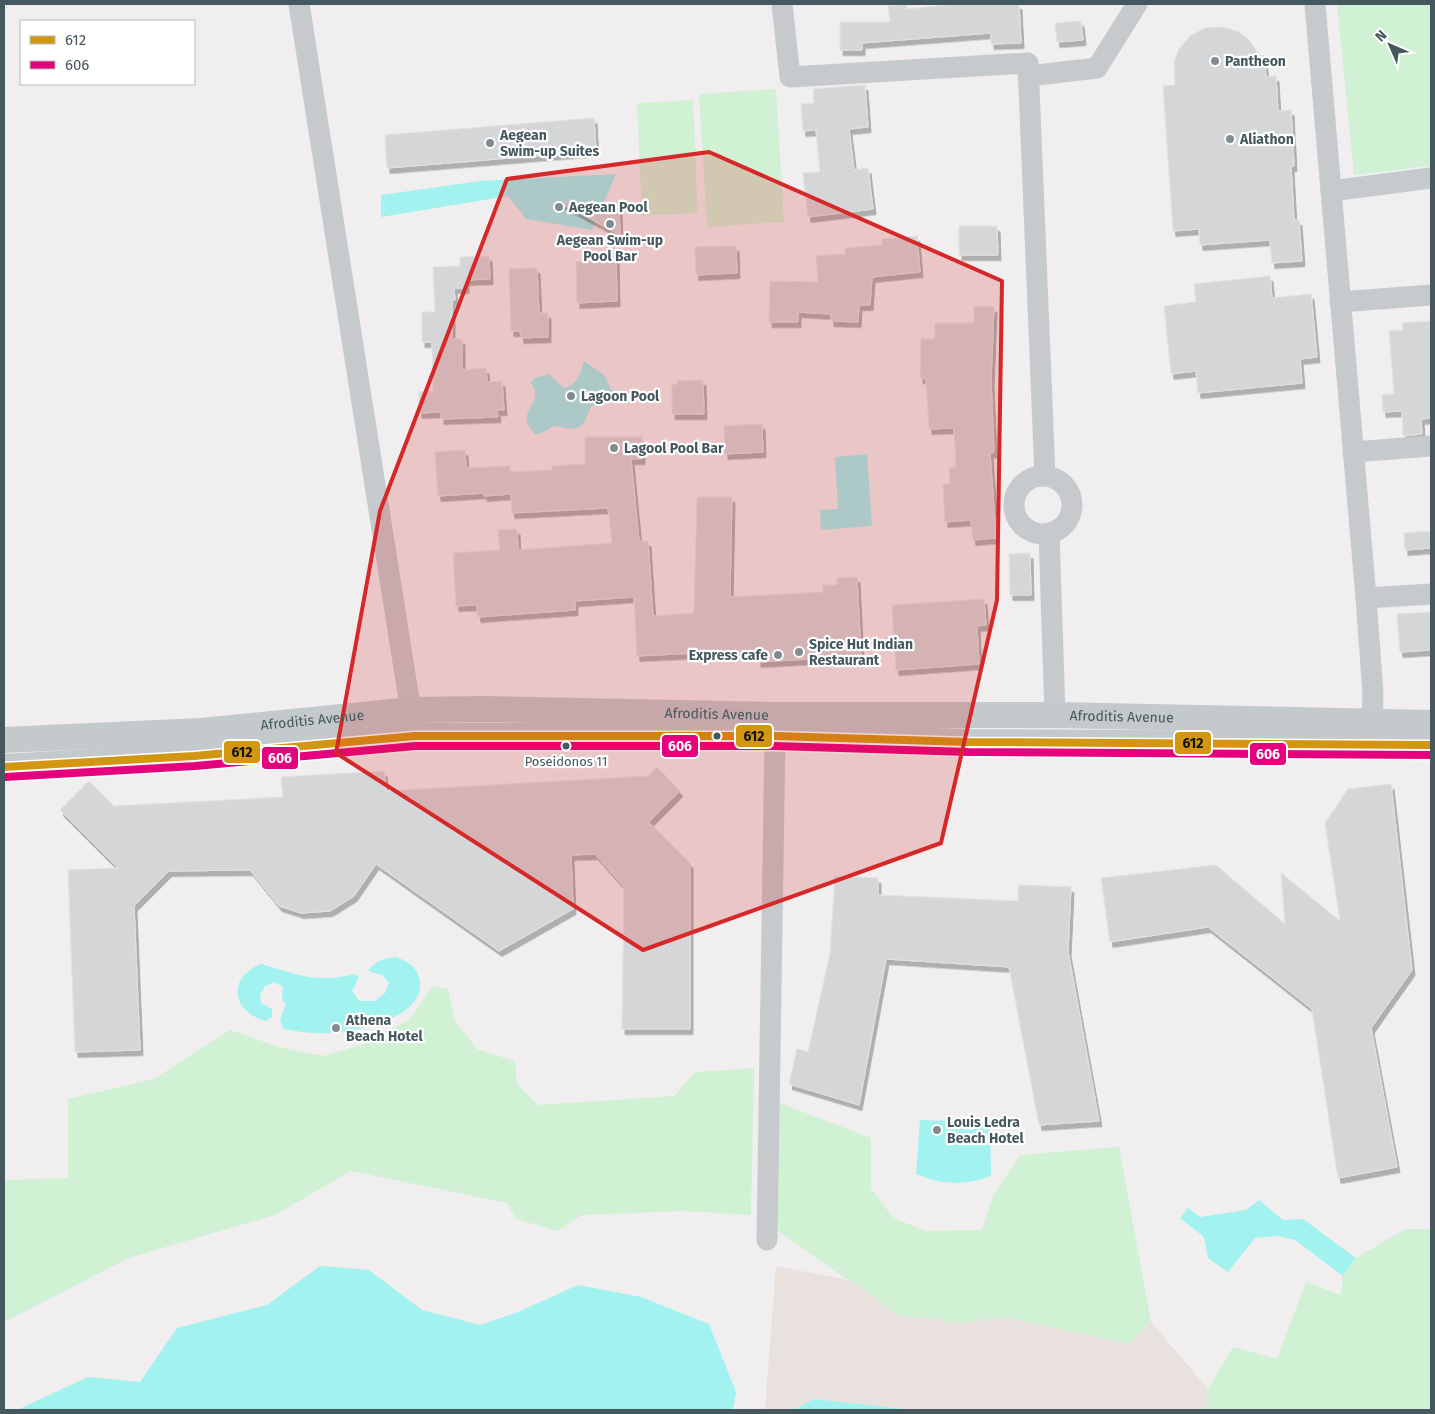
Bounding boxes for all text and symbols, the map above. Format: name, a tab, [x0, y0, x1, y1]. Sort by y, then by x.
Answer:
legend	[20, 20, 195, 85]
north arrow	[1365, 20, 1415, 70]
text: N	[1372, 27, 1390, 45]
text: 612	[65, 31, 86, 49]
place label: Pantheon	[1225, 53, 1286, 70]
marker: Pantheon	[1209, 55, 1221, 67]
text: 606	[65, 56, 89, 74]
place label: Aegean Swim-up Suites	[499, 127, 599, 160]
place label: Aliathon	[1239, 131, 1294, 148]
marker: Aliathon	[1224, 133, 1236, 145]
marker: Aegean Swim-up Suites	[484, 137, 496, 149]
place label: Aegean Pool	[568, 199, 648, 216]
marker: Aegean Pool	[553, 201, 565, 213]
marker: Aegean Swim-up Pool Bar	[604, 218, 616, 230]
place label: Aegean Swim-up Pool Bar	[556, 232, 663, 265]
place label: Lagoon Pool	[581, 388, 660, 405]
marker: Lagoon Pool	[565, 390, 577, 402]
place label: Lagool Pool Bar	[624, 440, 724, 457]
marker: Lagool Pool Bar	[608, 442, 620, 454]
place label: Spice Hut Indian Restaurant	[809, 636, 913, 669]
marker: Spice Hut Indian Restaurant	[793, 646, 805, 658]
place label: Express cafe	[689, 647, 768, 664]
marker: Express cafe	[772, 649, 784, 661]
street label: Afroditis Avenue	[664, 705, 769, 724]
street label: Afroditis Avenue	[260, 707, 365, 734]
street label: Afroditis Avenue	[1069, 707, 1174, 727]
line badge: 612	[735, 724, 773, 748]
text: 612	[744, 728, 764, 745]
unlabelled marker	[712, 731, 722, 741]
line badge: 612	[1174, 731, 1212, 755]
line badge: 606	[661, 734, 699, 758]
text: 612	[1183, 735, 1203, 752]
text: 606	[668, 738, 692, 755]
line badge: 612	[223, 740, 261, 764]
marker: Poseidonos 11	[561, 741, 571, 751]
line badge: 606	[1249, 742, 1287, 766]
text: 612	[232, 744, 252, 761]
line badge: 606	[261, 746, 299, 770]
text: 606	[1256, 746, 1280, 763]
text: 606	[268, 750, 292, 767]
place label: Poseidonos 11	[525, 754, 607, 769]
place label: Athena Beach Hotel	[345, 1012, 423, 1045]
marker: Athena Beach Hotel	[330, 1022, 342, 1034]
place label: Louis Ledra Beach Hotel	[947, 1114, 1024, 1147]
marker: Louis Ledra Beach Hotel	[931, 1124, 943, 1136]

